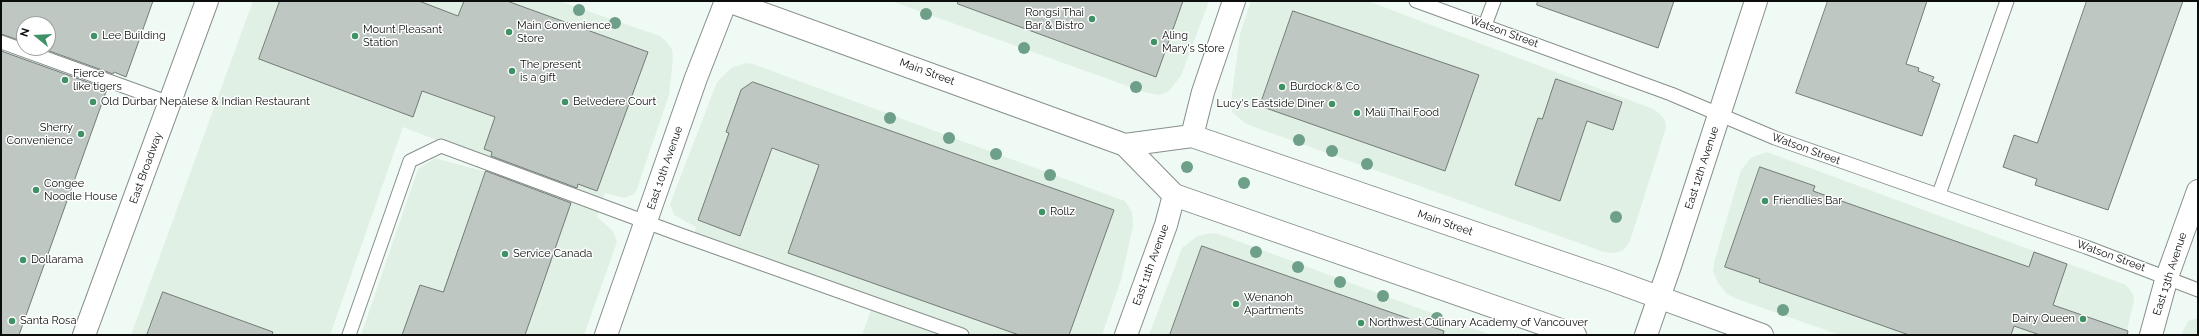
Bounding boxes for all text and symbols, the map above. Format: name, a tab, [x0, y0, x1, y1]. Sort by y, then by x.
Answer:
place label: Rongsi Thai Bar & Bistro	[1025, 6, 1084, 32]
street label: Watson Street	[1468, 13, 1540, 51]
marker: Rongsi Thai Bar & Bistro	[1087, 14, 1097, 24]
north arrow	[16, 16, 56, 56]
place label: Main Convenience Store	[517, 19, 611, 45]
place label: Mount Pleasant Station	[363, 23, 442, 49]
text: N	[18, 26, 33, 38]
marker: Main Convenience Store	[504, 27, 514, 37]
place label: Lee Building	[102, 29, 166, 43]
place label: Aling Mary's Store	[1162, 29, 1224, 55]
marker: Lee Building	[89, 31, 99, 41]
marker: Mount Pleasant Station	[350, 31, 360, 41]
marker: Aling Mary's Store	[1149, 37, 1159, 47]
street label: Main Street	[898, 56, 956, 88]
place label: The present is a gift	[520, 58, 581, 84]
marker: The present is a gift	[507, 66, 517, 76]
place label: Fierce like tigers	[73, 67, 122, 93]
marker: Fierce like tigers	[60, 75, 70, 85]
place label: Burdock & Co	[1290, 80, 1360, 94]
marker: Burdock & Co	[1277, 82, 1287, 92]
place label: Old Durbar Nepalese & Indian Restaurant	[101, 95, 310, 109]
place label: Belvedere Court	[573, 95, 656, 109]
marker: Old Durbar Nepalese & Indian Restaurant	[88, 97, 98, 107]
marker: Belvedere Court	[560, 97, 570, 107]
place label: Lucy's Eastside Diner	[1217, 97, 1324, 111]
marker: Lucy's Eastside Diner	[1327, 99, 1337, 109]
place label: Mali Thai Food	[1365, 106, 1439, 120]
marker: Mali Thai Food	[1352, 108, 1362, 118]
place label: Sherry Convenience	[6, 121, 73, 147]
street label: East 10th Avenue	[645, 125, 685, 211]
street label: East 12th Avenue	[1682, 125, 1722, 211]
marker: Sherry Convenience	[76, 129, 86, 139]
street label: East Broadway	[127, 130, 165, 206]
street label: Watson Street	[1770, 130, 1842, 168]
place label: Congee Noodle House	[44, 177, 117, 203]
marker: Congee Noodle House	[31, 185, 41, 195]
place label: Friendlies Bar	[1773, 194, 1842, 208]
marker: Friendlies Bar	[1760, 196, 1770, 206]
place label: Rollz	[1050, 205, 1075, 219]
marker: Rollz	[1037, 207, 1047, 217]
street label: Main Street	[1416, 207, 1474, 239]
street label: East 11th Avenue	[1130, 223, 1172, 307]
street label: East 13th Avenue	[2150, 231, 2190, 317]
street label: Watson Street	[2075, 237, 2147, 275]
place label: Service Canada	[513, 247, 592, 261]
marker: Service Canada	[500, 249, 510, 259]
place label: Dollarama	[31, 253, 83, 267]
marker: Dollarama	[18, 255, 28, 265]
place label: Wenanoh Apartments	[1244, 291, 1304, 317]
marker: Wenanoh Apartments	[1231, 299, 1241, 309]
place label: Dairy Queen	[2012, 312, 2075, 326]
place label: Santa Rosa	[20, 314, 76, 328]
marker: Dairy Queen	[2078, 314, 2088, 324]
marker: Santa Rosa	[7, 316, 17, 326]
place label: Northwest Culinary Academy of Vancouver	[1369, 316, 1588, 330]
marker: Northwest Culinary Academy of Vancouver	[1356, 318, 1366, 328]

